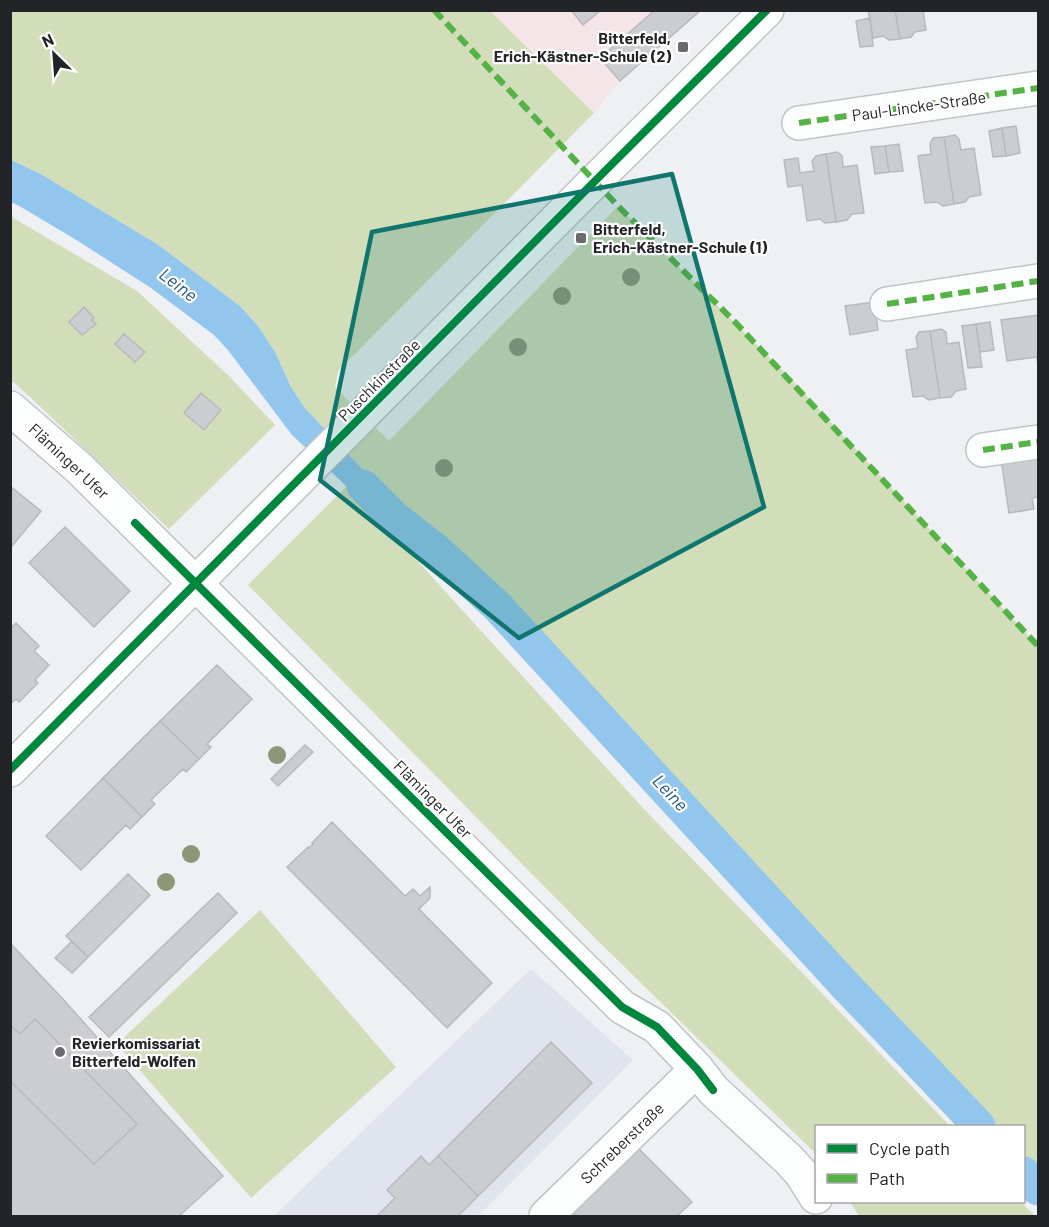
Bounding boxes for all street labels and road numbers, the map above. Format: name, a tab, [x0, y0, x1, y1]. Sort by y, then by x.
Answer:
street label: Paul-Lincke-Straße	[851, 87, 987, 124]
street label: Puschkinstraße	[334, 335, 424, 425]
street label: Fläminger Ufer	[25, 419, 113, 503]
street label: Fläminger Ufer	[390, 756, 476, 842]
street label: Schreberstraße	[576, 1098, 667, 1187]

